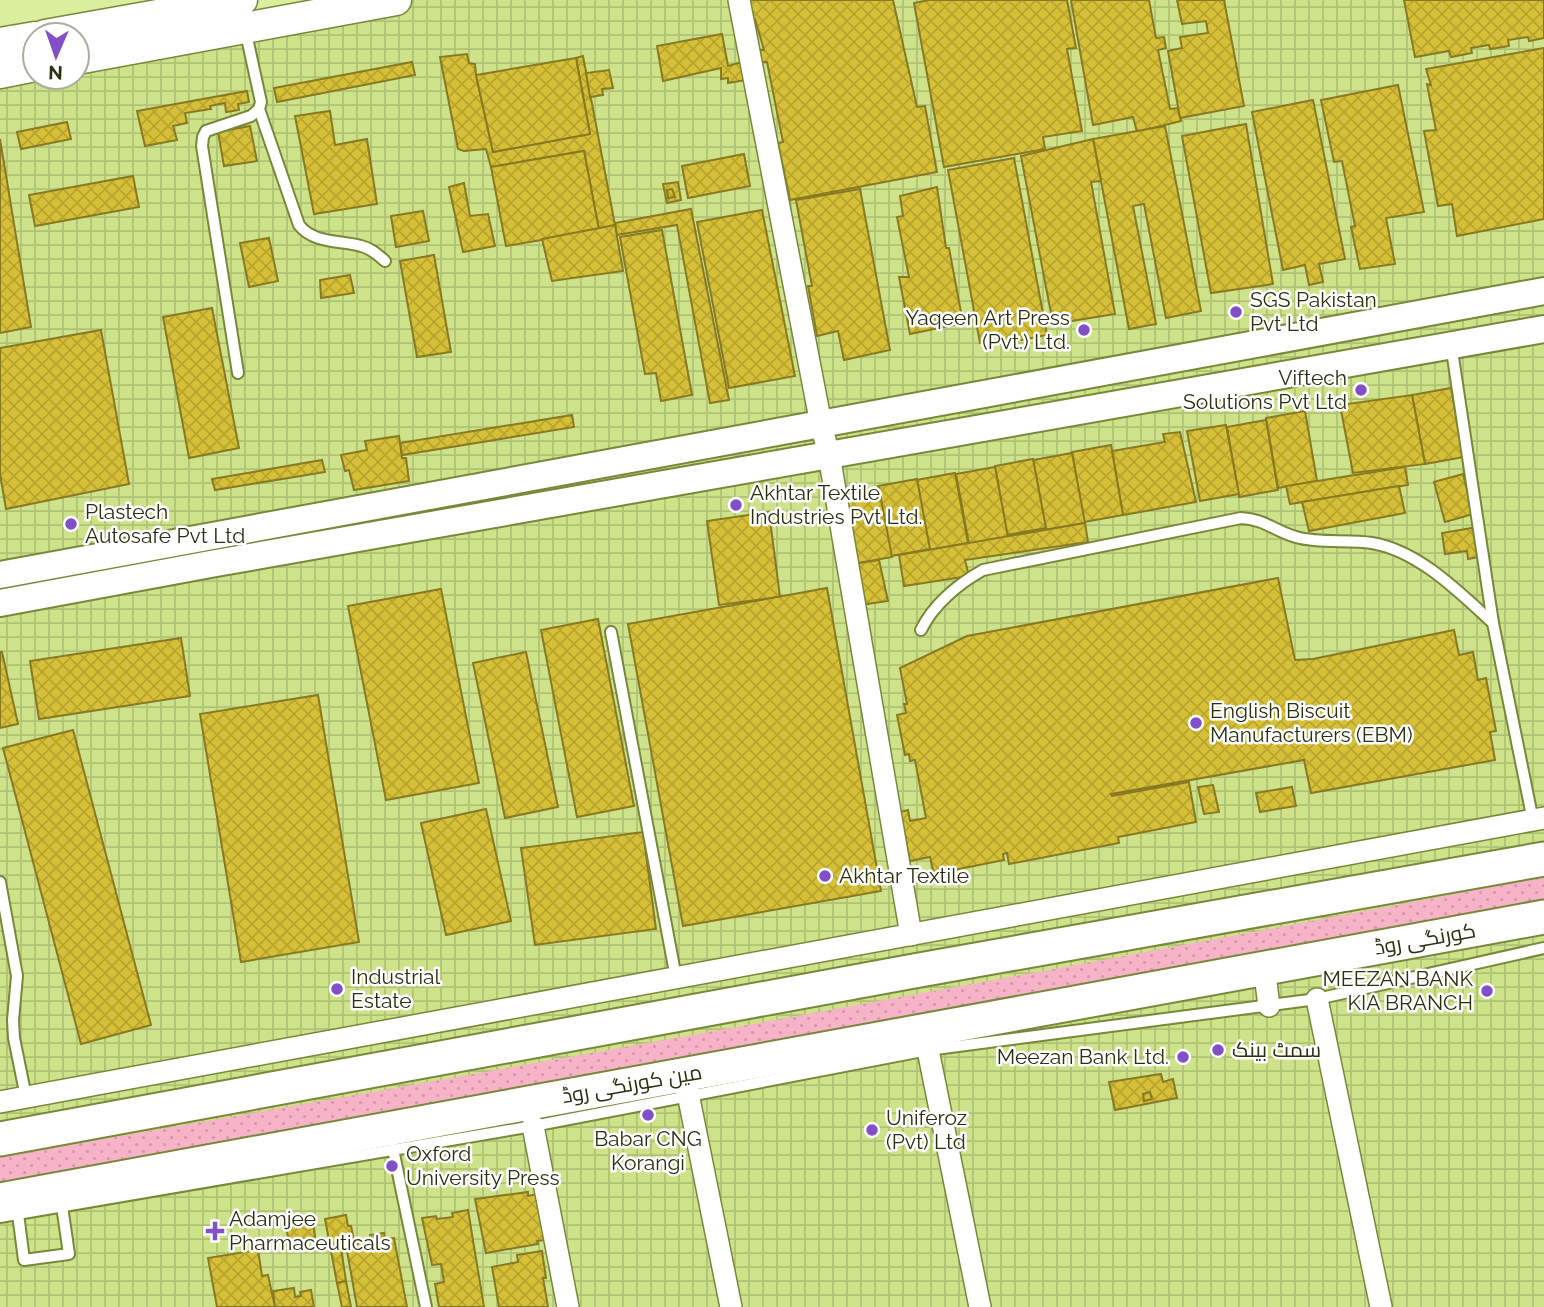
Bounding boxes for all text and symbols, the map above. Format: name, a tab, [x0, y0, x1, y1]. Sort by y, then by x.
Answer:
north arrow	[21, 21, 91, 91]
text: N	[48, 62, 63, 84]
place label: SGS Pakistan Pvt Ltd	[1250, 287, 1377, 336]
marker: SGS Pakistan Pvt Ltd	[1228, 304, 1244, 320]
place label: Yaqeen Art Press (Pvt.) Ltd.	[906, 305, 1070, 354]
marker: Yaqeen Art Press (Pvt.) Ltd.	[1076, 322, 1092, 338]
place label: Viftech Solutions Pvt Ltd	[1183, 365, 1347, 414]
marker: Viftech Solutions Pvt Ltd	[1353, 382, 1369, 398]
place label: Akhtar Textile Industries Pvt Ltd.	[750, 480, 923, 529]
marker: Akhtar Textile Industries Pvt Ltd.	[728, 497, 744, 513]
place label: Plastech Autosafe Pvt Ltd	[85, 499, 245, 548]
marker: Plastech Autosafe Pvt Ltd	[63, 516, 79, 532]
place label: English Biscuit Manufacturers (EBM)	[1210, 698, 1413, 747]
marker: English Biscuit Manufacturers (EBM)	[1188, 715, 1204, 731]
place label: Akhtar Textile	[839, 863, 969, 888]
marker: Akhtar Textile	[817, 868, 833, 884]
street label: کورنگی روڈ	[1372, 917, 1478, 961]
place label: Industrial Estate	[351, 964, 441, 1013]
place label: MEEZAN BANK KIA BRANCH	[1322, 966, 1473, 1015]
marker: Industrial Estate	[329, 981, 345, 997]
marker: MEEZAN BANK KIA BRANCH	[1479, 983, 1495, 999]
place label: سمٹ بینک	[1232, 1037, 1321, 1062]
marker: سمٹ بینک	[1210, 1042, 1226, 1058]
place label: Meezan Bank Ltd.	[997, 1044, 1169, 1069]
marker: Meezan Bank Ltd.	[1175, 1049, 1191, 1065]
street label: مین کورنگی روڈ	[560, 1059, 704, 1109]
place label: Uniferoz (Pvt) Ltd	[886, 1105, 967, 1154]
marker: Babar CNG Korangi	[640, 1107, 656, 1123]
marker: Uniferoz (Pvt) Ltd	[864, 1122, 880, 1138]
place label: Babar CNG Korangi	[594, 1126, 702, 1175]
place label: Oxford University Press	[406, 1141, 560, 1190]
marker: Oxford University Press	[384, 1158, 400, 1174]
place label: Adamjee Pharmaceuticals	[229, 1206, 391, 1255]
marker: Adamjee Pharmaceuticals	[207, 1223, 223, 1239]

